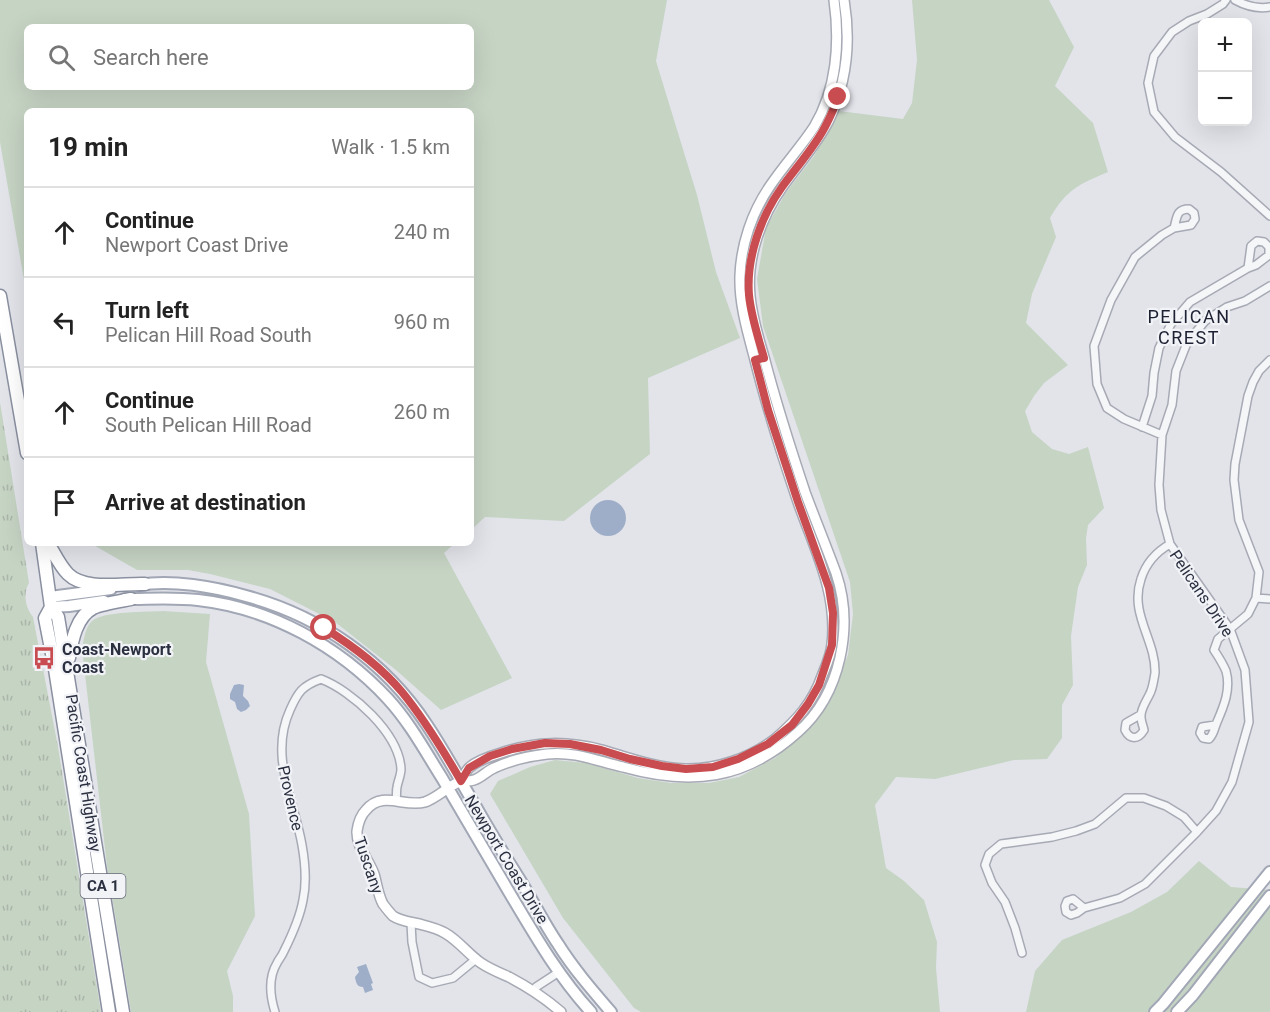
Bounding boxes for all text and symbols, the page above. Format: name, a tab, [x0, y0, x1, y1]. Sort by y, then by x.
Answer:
map controls	[1198, 18, 1252, 126]
button: +	[1198, 18, 1252, 72]
search box	[24, 24, 474, 90]
icon: search	[45, 41, 78, 74]
text: Search here	[93, 45, 209, 70]
button: −	[1198, 72, 1252, 126]
route end	[824, 83, 850, 109]
text: 19 min	[48, 132, 128, 162]
text: Walk · 1.5 km	[331, 135, 450, 159]
text: Continue	[105, 208, 194, 233]
icon: ahead	[48, 216, 81, 249]
text: 240 m	[394, 220, 450, 244]
text: Newport Coast Drive	[105, 233, 288, 257]
text: Turn left	[105, 298, 189, 323]
icon: left	[48, 306, 81, 339]
district label: PELICAN CREST	[1148, 306, 1230, 348]
text: 960 m	[394, 310, 450, 334]
text: Pelican Hill Road South	[105, 323, 312, 347]
text: Continue	[105, 388, 194, 413]
icon: ahead	[48, 396, 81, 429]
text: 260 m	[394, 400, 450, 424]
text: South Pelican Hill Road	[105, 413, 312, 437]
icon: arrive	[48, 486, 81, 519]
text: Arrive at destination	[105, 490, 306, 515]
street label: Pelicans Drive	[1166, 546, 1238, 640]
route start	[310, 614, 336, 640]
place label: Coast-Newport Coast	[62, 640, 172, 677]
bus stop icon: Coast-Newport Coast	[31, 645, 57, 671]
street label: Pacific Coast Highway	[62, 693, 105, 854]
street label: Provence	[274, 764, 307, 833]
street label: Newport Coast Drive	[461, 791, 552, 927]
street label: Tuscany	[350, 834, 387, 897]
road number: CA 1	[80, 874, 126, 898]

